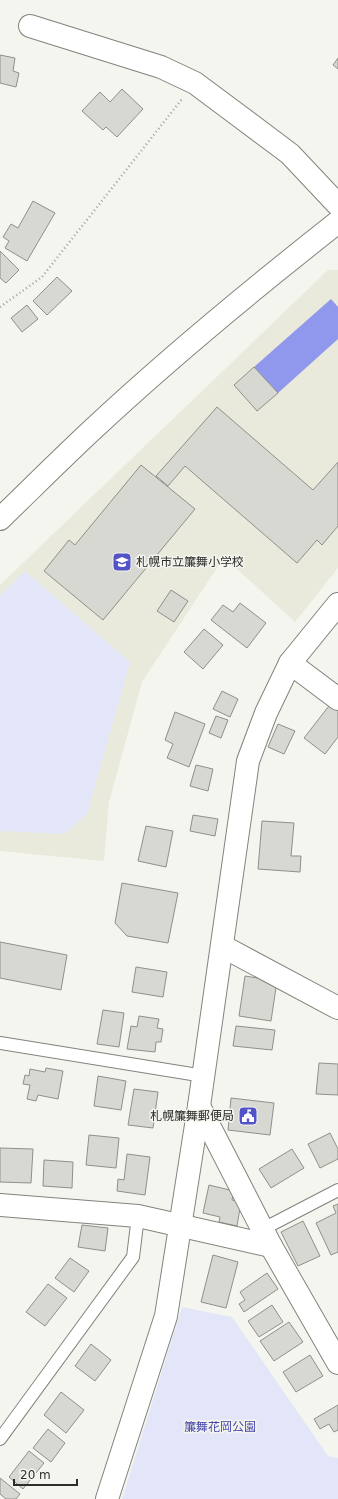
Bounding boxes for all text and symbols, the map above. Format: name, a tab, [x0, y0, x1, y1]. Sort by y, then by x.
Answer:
school or university icon: 札幌市立簾舞小学校	[111, 551, 133, 573]
place label: 札幌市立簾舞小学校	[136, 555, 244, 569]
public building icon: 札幌簾舞郵便局	[237, 1105, 259, 1127]
place label: 札幌簾舞郵便局	[150, 1109, 234, 1123]
park label: 簾舞花岡公園	[184, 1420, 256, 1434]
scale bar	[14, 1461, 77, 1487]
text: 20 m	[20, 1468, 51, 1482]

